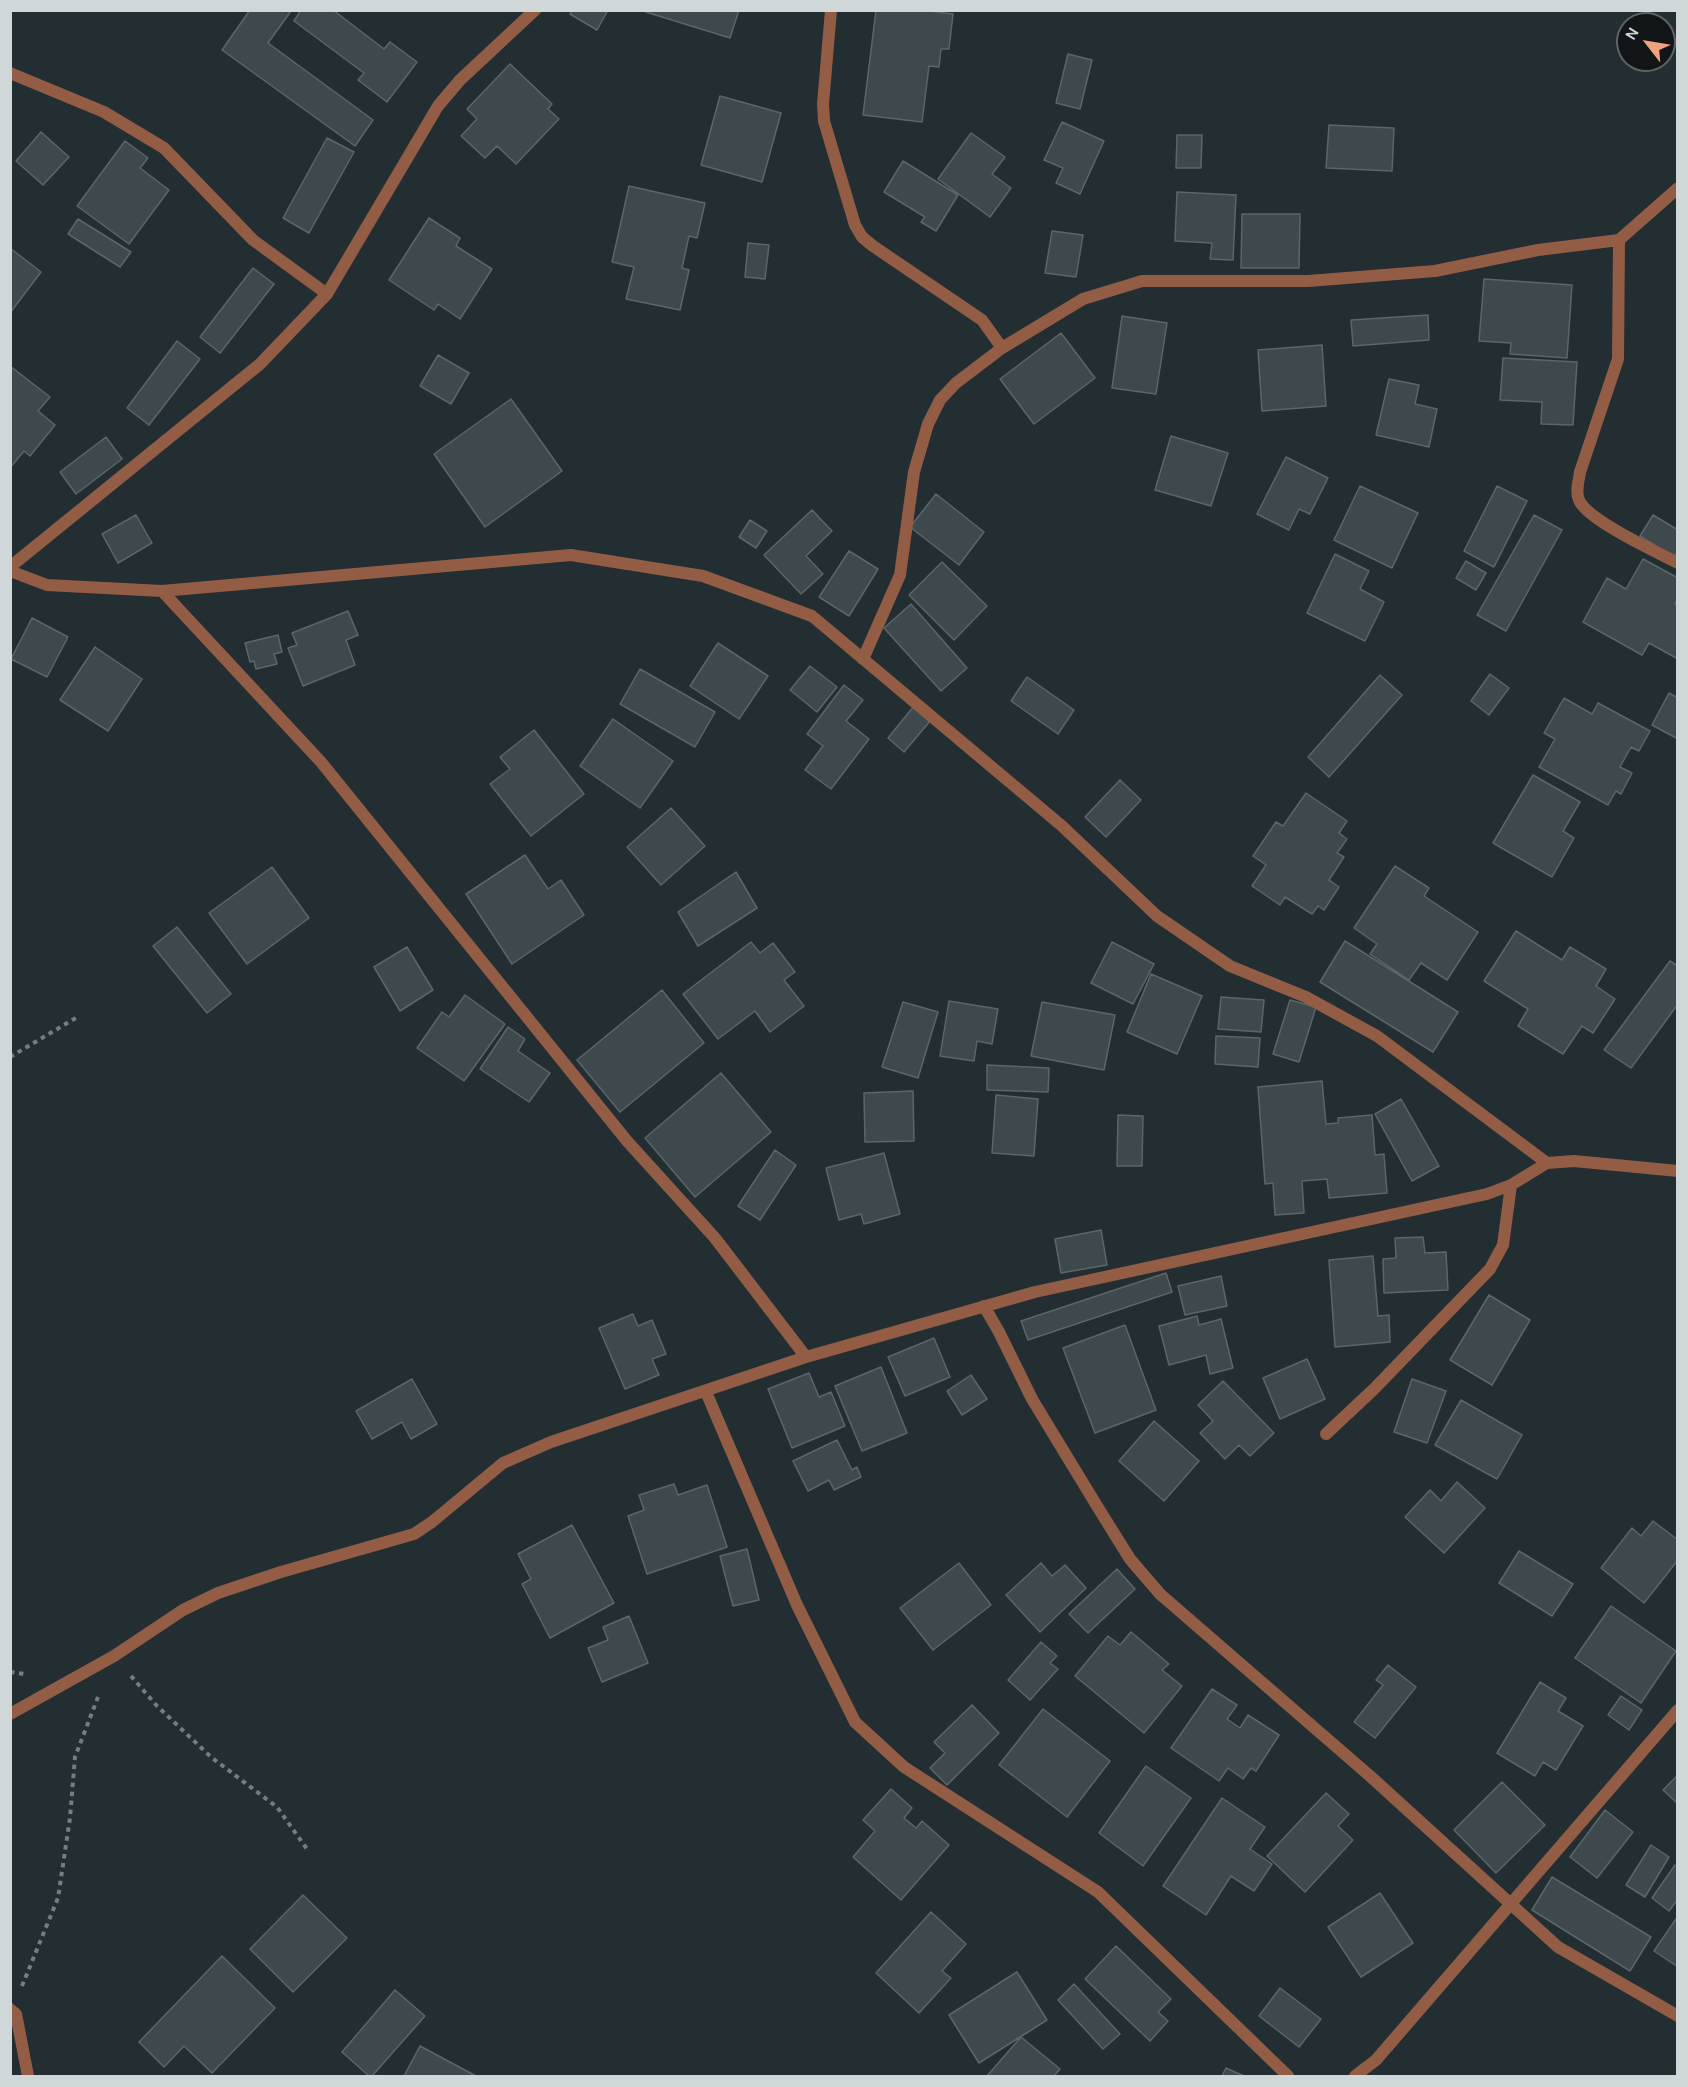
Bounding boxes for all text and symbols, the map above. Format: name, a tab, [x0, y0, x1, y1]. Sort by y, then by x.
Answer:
north arrow	[1616, 12, 1676, 72]
text: N	[1621, 24, 1643, 43]

